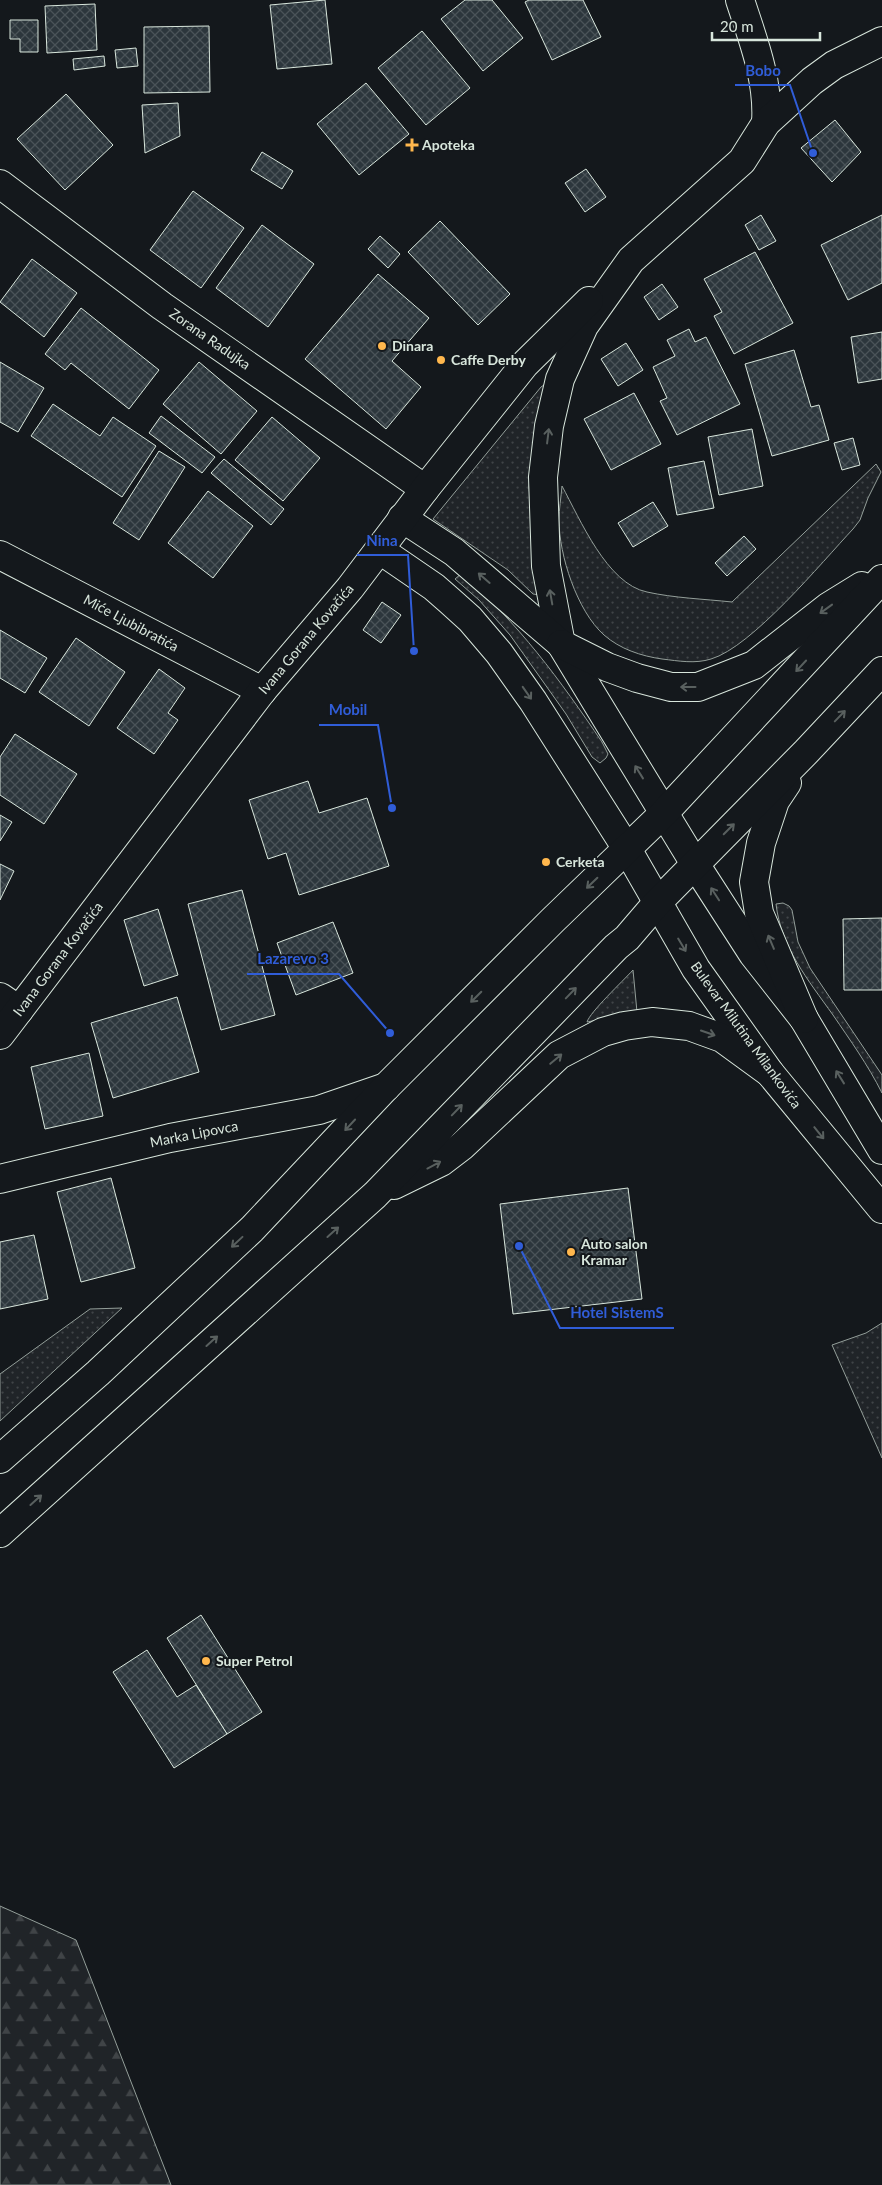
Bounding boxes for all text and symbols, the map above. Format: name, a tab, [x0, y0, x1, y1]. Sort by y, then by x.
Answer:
scale bar	[712, 10, 820, 42]
text: 20 m	[720, 17, 754, 35]
callout: Bobo	[735, 55, 790, 85]
text: Bobo	[745, 61, 781, 79]
place label: Apoteka	[421, 136, 475, 153]
marker: Apoteka	[406, 139, 418, 151]
street label: Zorana Radujka	[166, 304, 254, 373]
place label: Dinara	[392, 337, 433, 354]
marker: Dinara	[376, 340, 388, 352]
place label: Caffe Derby	[451, 351, 526, 368]
marker: Caffe Derby	[435, 354, 447, 366]
one-way arrow	[543, 428, 553, 444]
callout: Nina	[357, 525, 408, 555]
text: Nina	[366, 531, 398, 549]
one-way arrow	[478, 572, 491, 584]
street label: Ivana Gorana Kovačića	[255, 580, 357, 697]
street label: Miće Ljubibratića	[81, 590, 182, 655]
one-way arrow	[546, 590, 556, 606]
one-way arrow	[819, 604, 833, 614]
one-way arrow	[795, 659, 807, 672]
one-way arrow	[680, 682, 696, 692]
one-way arrow	[522, 686, 533, 699]
callout: Mobil	[319, 695, 378, 725]
text: Mobil	[329, 700, 367, 718]
one-way arrow	[834, 710, 846, 723]
one-way arrow	[633, 765, 644, 779]
one-way arrow	[723, 823, 735, 836]
place label: Cerketa	[556, 853, 605, 870]
marker: Cerketa	[540, 856, 552, 868]
one-way arrow	[586, 877, 598, 889]
one-way arrow	[709, 887, 720, 901]
street label: Ivana Gorana Kovačića	[9, 898, 106, 1019]
one-way arrow	[766, 935, 775, 950]
one-way arrow	[678, 938, 688, 952]
callout: Lazarevo 3	[247, 944, 339, 974]
text: Lazarevo 3	[257, 949, 329, 967]
street label: Bulevar Milutina Milankovića	[688, 958, 805, 1111]
one-way arrow	[565, 987, 577, 1000]
one-way arrow	[470, 991, 482, 1003]
one-way arrow	[700, 1029, 716, 1038]
one-way arrow	[549, 1053, 562, 1064]
one-way arrow	[834, 1071, 844, 1085]
one-way arrow	[451, 1103, 463, 1116]
street label: Marka Lipovca	[148, 1117, 239, 1150]
one-way arrow	[344, 1119, 356, 1131]
one-way arrow	[814, 1126, 825, 1139]
one-way arrow	[426, 1160, 441, 1170]
one-way arrow	[326, 1226, 339, 1238]
place label: Auto salon Kramar	[580, 1235, 648, 1268]
one-way arrow	[231, 1236, 244, 1248]
marker: Auto salon Kramar	[565, 1246, 577, 1258]
callout: Hotel SistemS	[560, 1298, 674, 1328]
text: Hotel SistemS	[570, 1303, 664, 1321]
one-way arrow	[205, 1335, 218, 1347]
one-way arrow	[30, 1494, 42, 1506]
place label: Super Petrol	[216, 1652, 293, 1669]
marker: Super Petrol	[200, 1655, 212, 1667]

